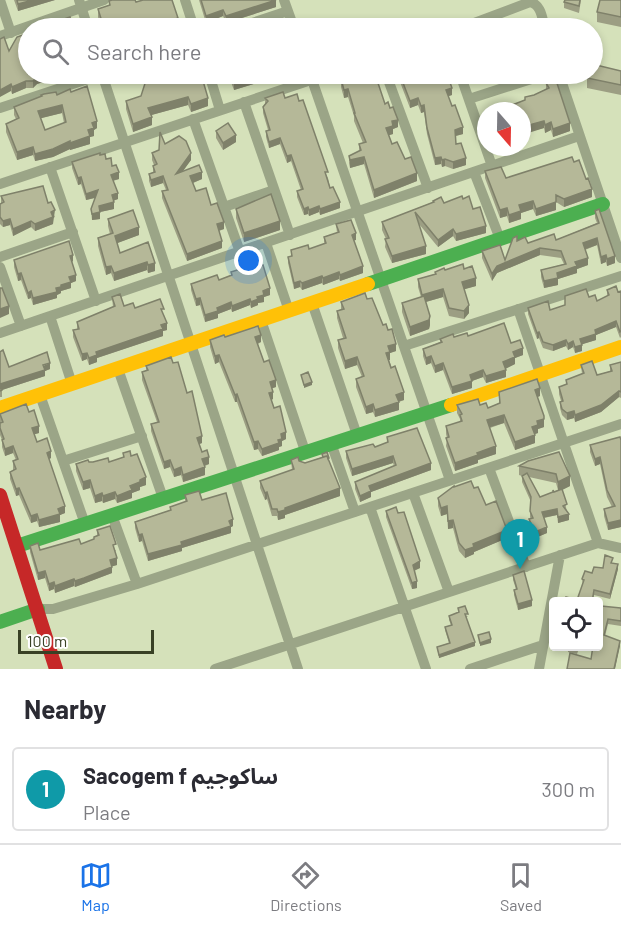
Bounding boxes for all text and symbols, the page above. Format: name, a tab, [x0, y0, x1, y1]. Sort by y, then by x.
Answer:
search box	[18, 18, 603, 84]
icon: search	[39, 35, 72, 68]
text: Search here	[87, 38, 201, 64]
north arrow	[477, 102, 531, 156]
your location	[234, 246, 263, 275]
pin: 1	[500, 520, 540, 569]
map controls	[549, 597, 603, 651]
button: locate	[549, 597, 603, 651]
scale bar	[18, 627, 154, 654]
text: 100 m	[27, 631, 67, 650]
text: Nearby	[24, 693, 106, 724]
text: Sacogem f ساكوجيم	[83, 762, 278, 788]
text: 1	[42, 777, 49, 801]
text: 300 m	[542, 777, 595, 801]
text: Place	[83, 800, 131, 824]
tab: Map	[79, 859, 112, 914]
tab: Directions	[270, 859, 342, 914]
tab: Saved	[500, 859, 542, 914]

